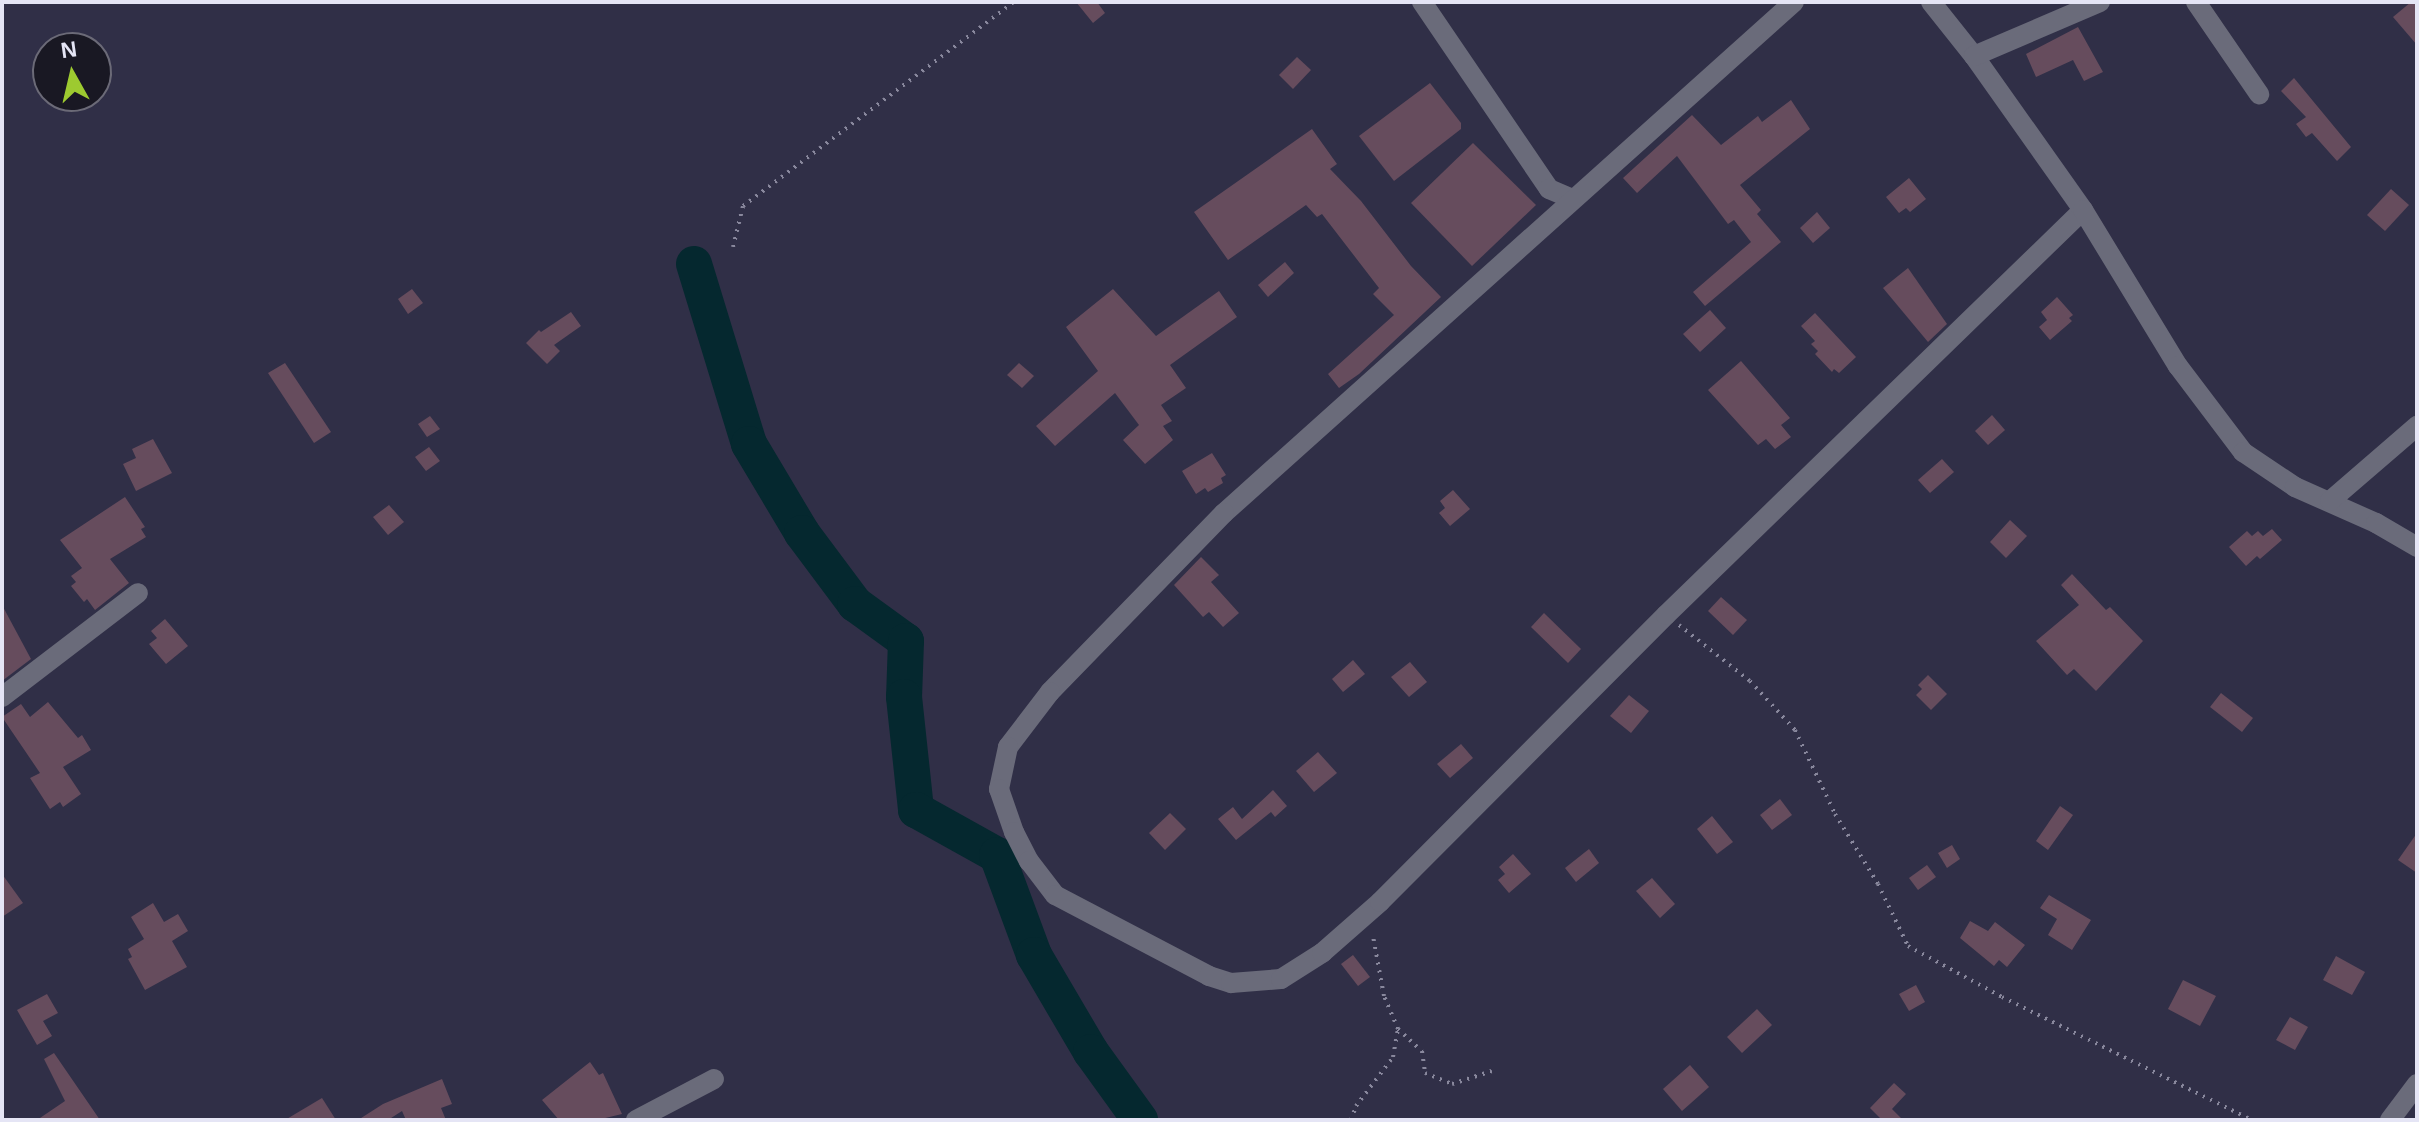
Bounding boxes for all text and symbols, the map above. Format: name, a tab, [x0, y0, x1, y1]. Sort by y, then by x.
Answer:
north arrow	[32, 32, 112, 112]
text: N	[59, 36, 78, 63]

